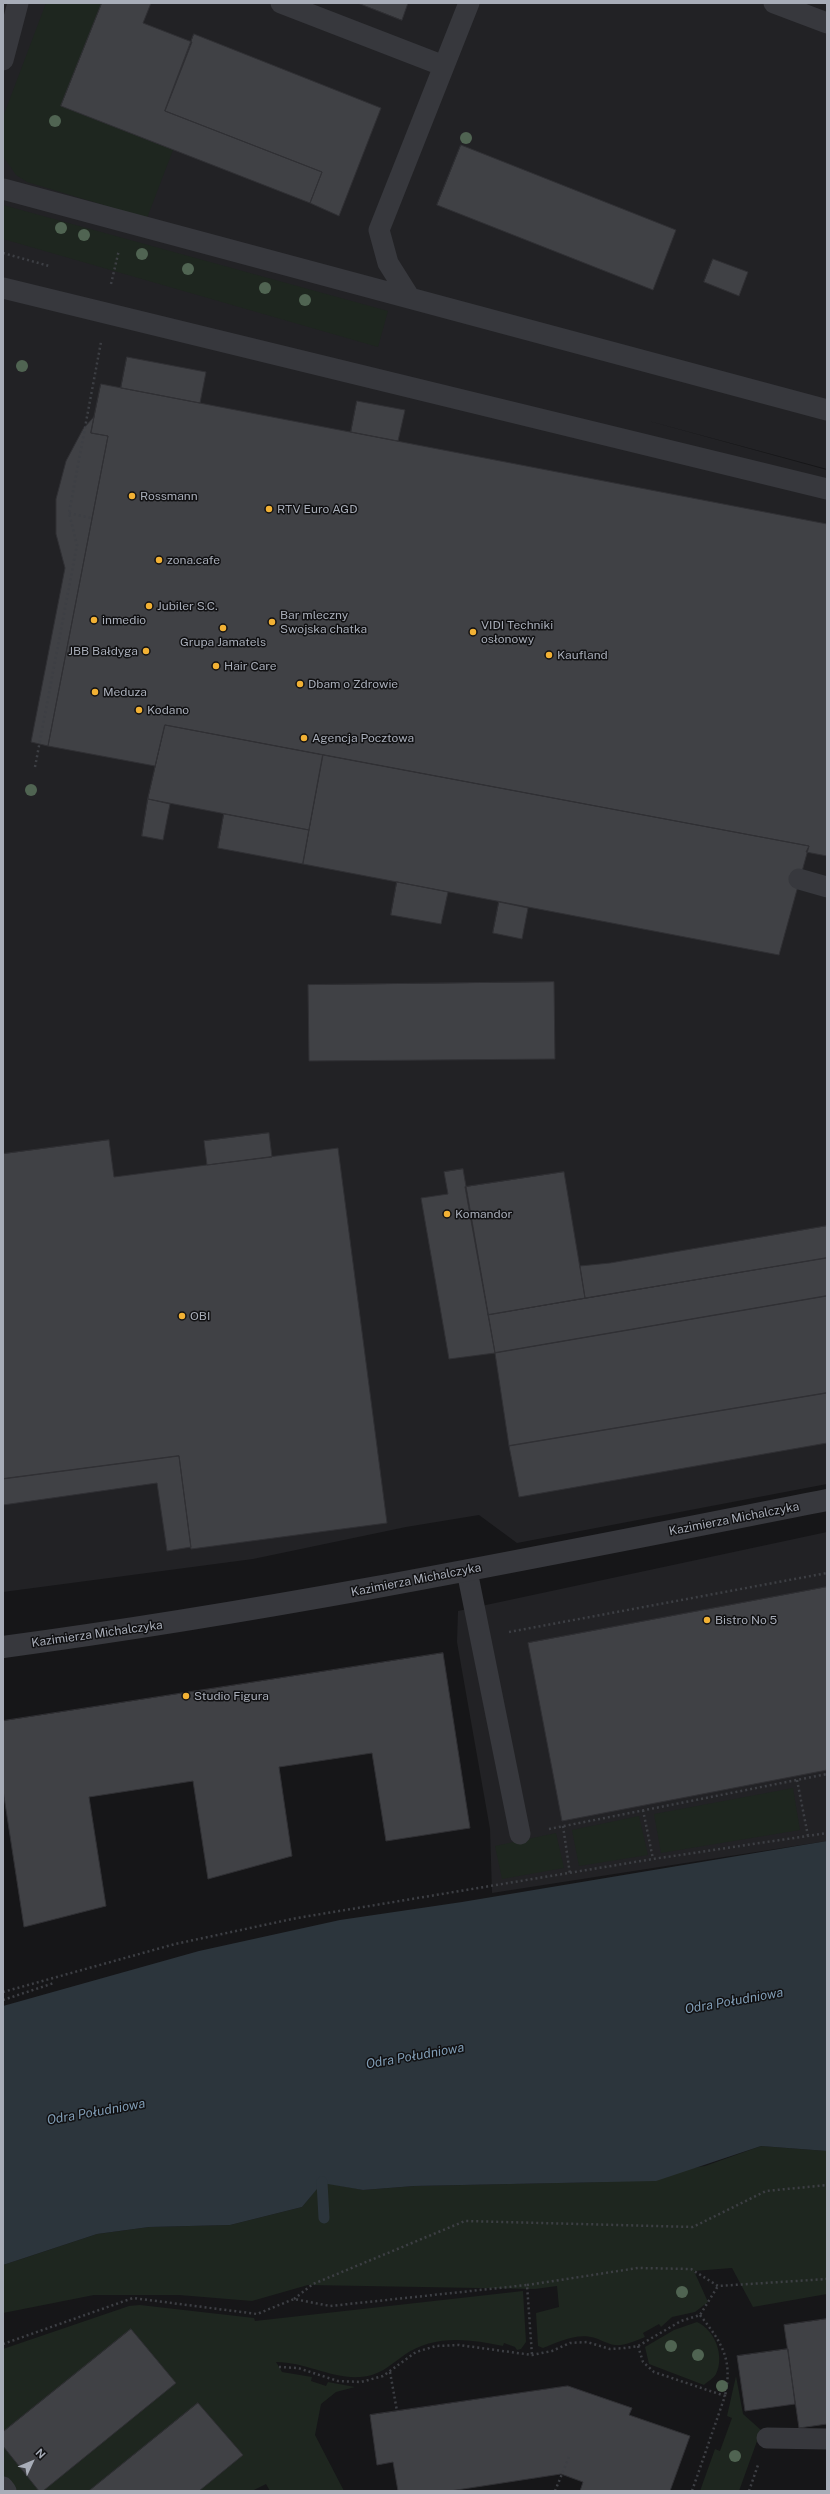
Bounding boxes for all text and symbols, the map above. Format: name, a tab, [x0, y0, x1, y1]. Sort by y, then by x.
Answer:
place label: Rossmann	[140, 489, 198, 503]
marker: Rossmann	[127, 491, 137, 501]
place label: RTV Euro AGD	[277, 502, 357, 516]
marker: RTV Euro AGD	[264, 504, 274, 514]
place label: zona.cafe	[167, 553, 220, 567]
marker: zona.cafe	[154, 555, 164, 565]
place label: Jubiler S.C.	[157, 599, 218, 613]
marker: Jubiler S.C.	[144, 601, 154, 611]
place label: Bar mleczny Swojska chatka	[280, 608, 367, 636]
place label: inmedio	[102, 613, 146, 627]
marker: inmedio	[89, 615, 99, 625]
marker: Bar mleczny Swojska chatka	[267, 617, 277, 627]
place label: VIDI Techniki osłonowy	[481, 618, 553, 646]
marker: Grupa Jamatels	[218, 623, 228, 633]
marker: VIDI Techniki osłonowy	[468, 627, 478, 637]
place label: Grupa Jamatels	[180, 635, 266, 649]
place label: JBB Bałdyga	[68, 644, 138, 658]
marker: JBB Bałdyga	[141, 646, 151, 656]
place label: Kaufland	[557, 648, 608, 662]
marker: Kaufland	[544, 650, 554, 660]
place label: Hair Care	[224, 659, 277, 673]
marker: Hair Care	[211, 661, 221, 671]
place label: Dbam o Zdrowie	[308, 677, 398, 691]
marker: Dbam o Zdrowie	[295, 679, 305, 689]
place label: Meduza	[103, 685, 147, 699]
marker: Meduza	[90, 687, 100, 697]
place label: Kodano	[147, 703, 189, 717]
marker: Kodano	[134, 705, 144, 715]
place label: Agencja Pocztowa	[312, 731, 414, 745]
marker: Agencja Pocztowa	[299, 733, 309, 743]
place label: Komandor	[455, 1207, 512, 1221]
marker: Komandor	[442, 1209, 452, 1219]
place label: OBI	[190, 1309, 210, 1323]
marker: OBI	[177, 1311, 187, 1321]
street label: Kazimierza Michalczyka	[668, 1499, 800, 1539]
street label: Kazimierza Michalczyka	[350, 1560, 482, 1600]
place label: Bistro No 5	[715, 1613, 777, 1627]
marker: Bistro No 5	[702, 1615, 712, 1625]
street label: Kazimierza Michalczyka	[30, 1618, 164, 1650]
place label: Studio Figura	[194, 1689, 269, 1703]
marker: Studio Figura	[181, 1691, 191, 1701]
water label: Odra Południowa	[684, 1985, 784, 2017]
water label: Odra Południowa	[365, 2040, 465, 2072]
water label: Odra Południowa	[46, 2096, 146, 2128]
north arrow	[12, 2442, 52, 2482]
text: N	[33, 2446, 48, 2461]

